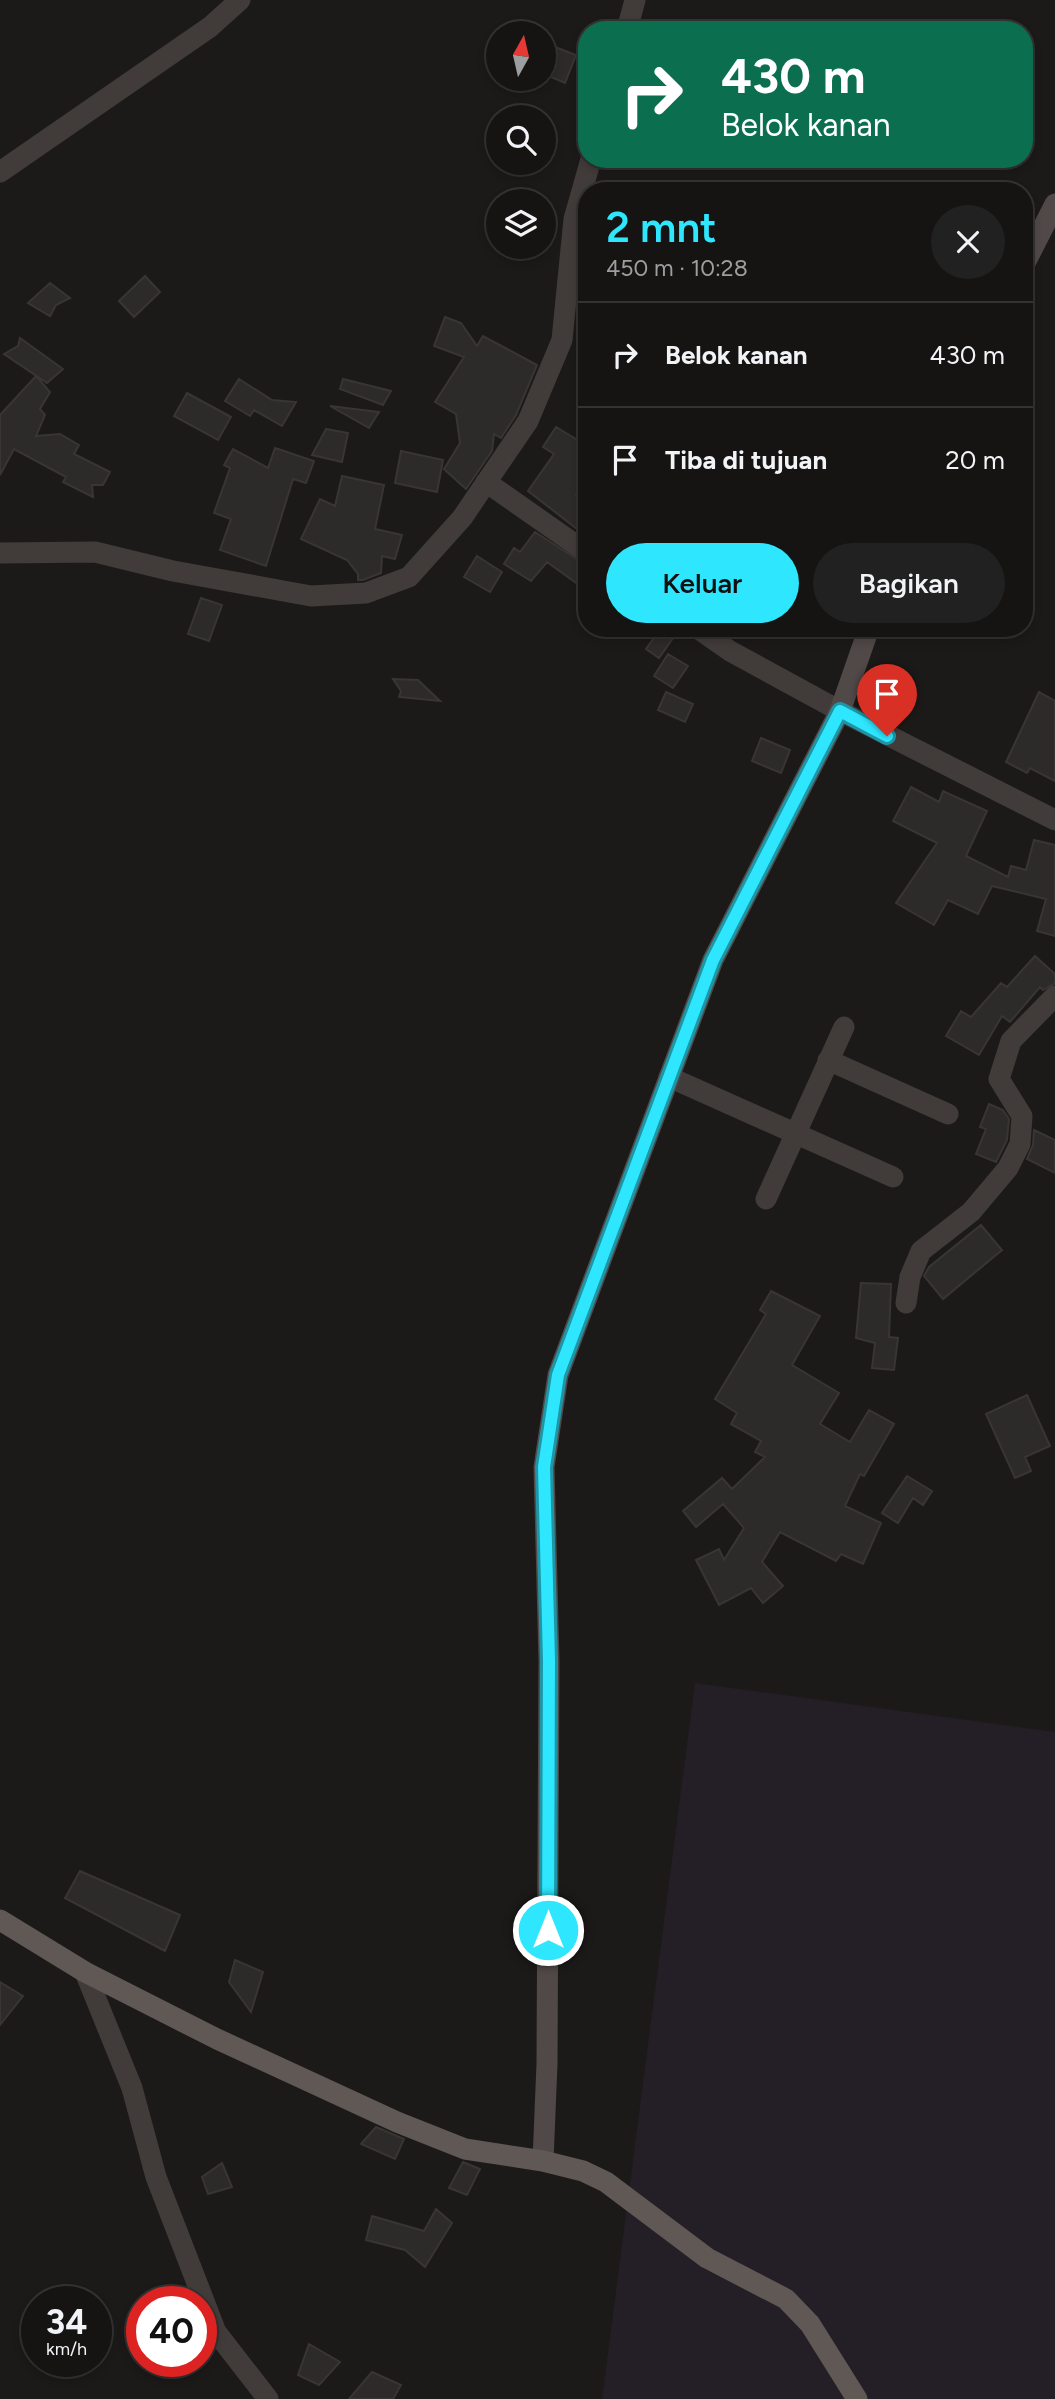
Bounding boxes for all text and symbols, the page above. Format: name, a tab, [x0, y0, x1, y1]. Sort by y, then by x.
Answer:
north arrow	[486, 21, 556, 91]
map controls	[486, 21, 556, 259]
text: 430 m	[721, 46, 865, 105]
icon: right	[606, 49, 697, 140]
button: search	[486, 105, 556, 175]
text: Belok kanan	[721, 106, 891, 144]
button: layers	[486, 189, 556, 259]
text: 2 mnt	[606, 202, 717, 253]
button: close	[931, 205, 1005, 279]
text: 450 m · 10:28	[606, 254, 748, 282]
icon: right	[606, 336, 644, 374]
text: Belok kanan	[665, 339, 808, 371]
text: 430 m	[929, 339, 1005, 371]
icon: arrive	[606, 441, 644, 479]
text: Tiba di tujuan	[665, 444, 827, 476]
text: 20 m	[945, 444, 1005, 476]
button: Keluar	[606, 543, 799, 623]
button: Bagikan	[813, 543, 1005, 623]
pin	[857, 664, 917, 736]
icon: arrive	[868, 675, 906, 713]
position arrow	[511, 1893, 585, 1967]
speed limit sign: 40	[126, 2286, 217, 2377]
text: 34	[46, 2301, 87, 2343]
text: km/h	[46, 2338, 87, 2360]

